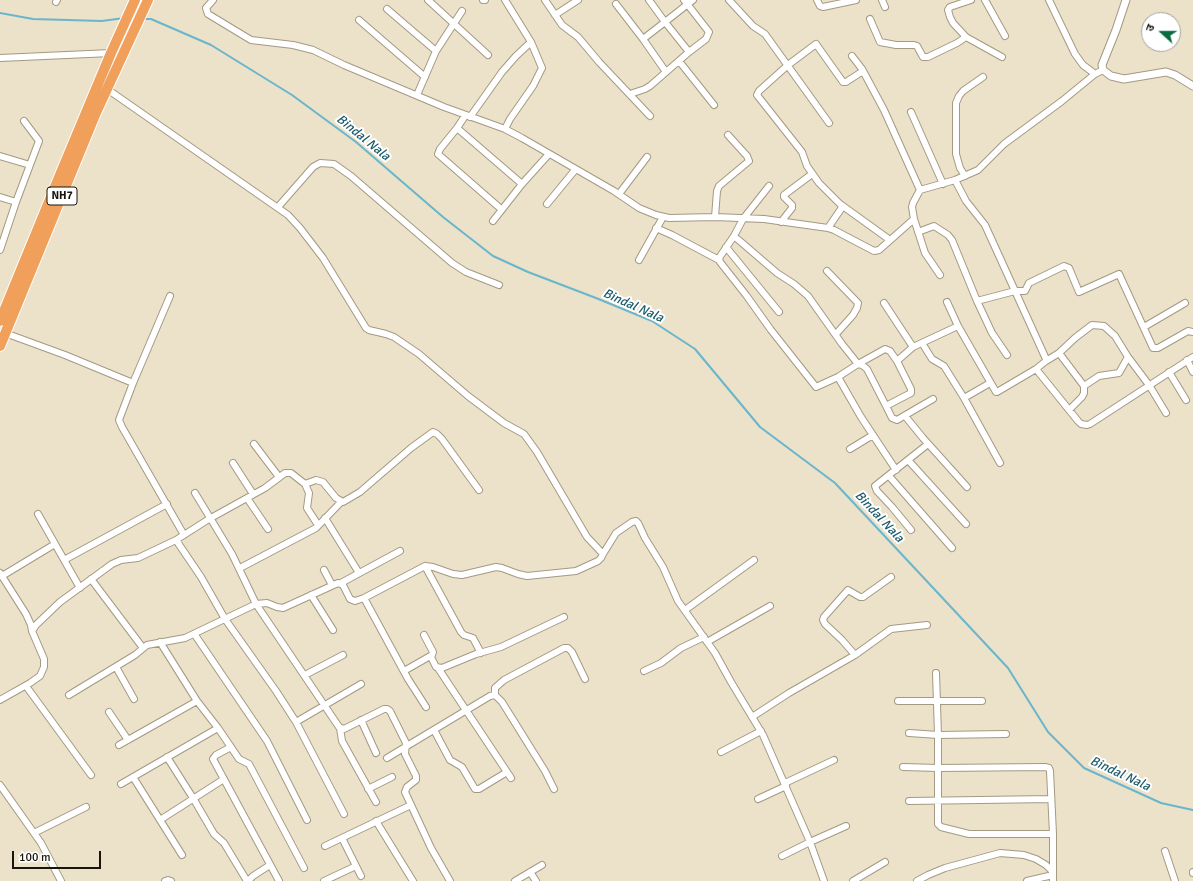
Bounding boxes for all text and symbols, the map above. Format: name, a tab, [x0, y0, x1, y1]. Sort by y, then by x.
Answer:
north arrow	[1141, 12, 1181, 52]
text: उ	[1143, 23, 1157, 33]
water label: Bindal Nala	[333, 112, 393, 164]
road number: NH7	[47, 187, 77, 205]
water label: Bindal Nala	[600, 286, 666, 326]
water label: Bindal Nala	[851, 488, 907, 546]
water label: Bindal Nala	[1087, 753, 1153, 795]
scale bar	[14, 843, 103, 869]
text: 100 m	[19, 850, 51, 865]

